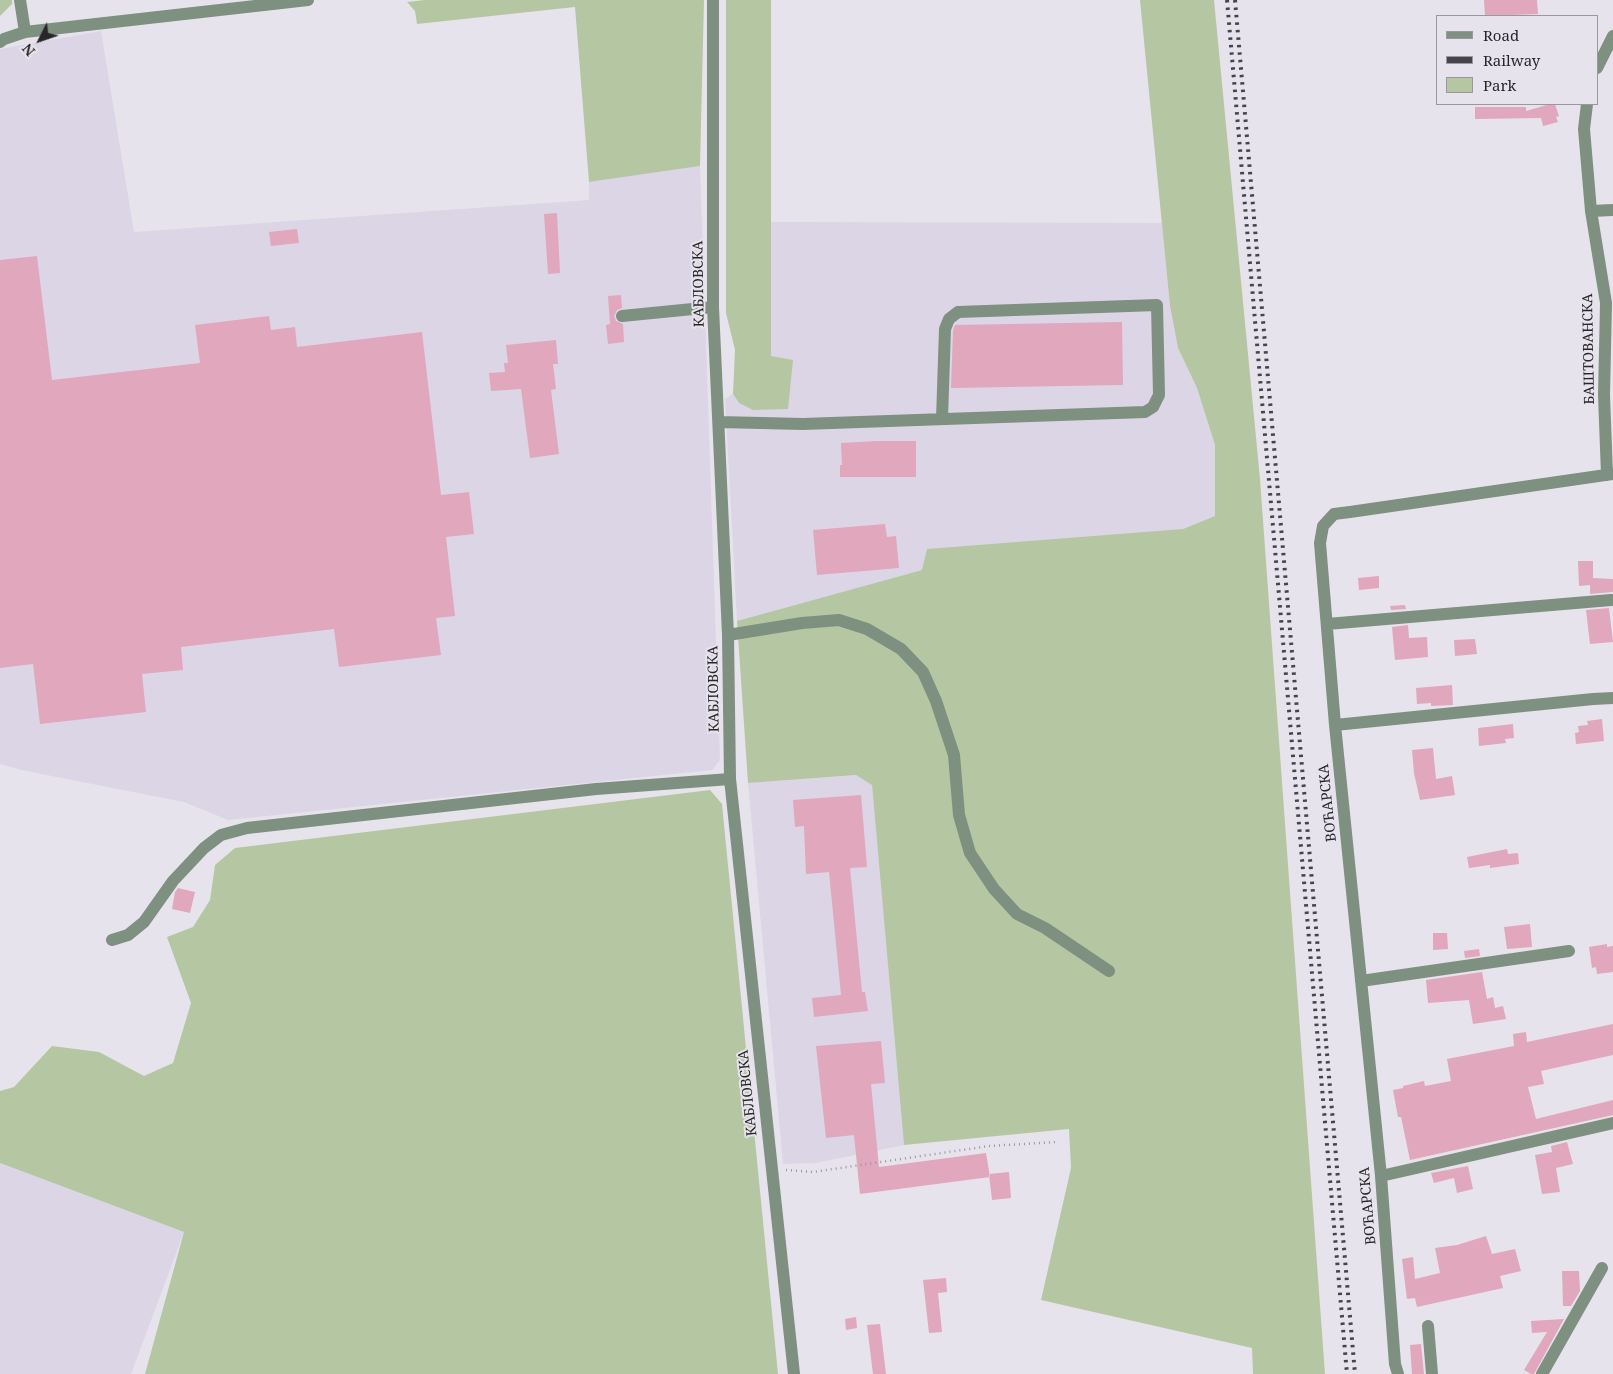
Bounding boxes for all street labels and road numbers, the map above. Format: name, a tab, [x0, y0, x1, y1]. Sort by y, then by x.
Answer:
street label: КАБЛОВСКА	[690, 241, 708, 327]
street label: БАШТОВАНСКА	[1580, 293, 1598, 405]
street label: КАБЛОВСКА	[705, 646, 723, 732]
street label: ВОЋАРСКА	[1316, 763, 1340, 843]
street label: КАБЛОВСКА	[735, 1049, 761, 1137]
street label: ВОЋАРСКА	[1356, 1166, 1380, 1246]

